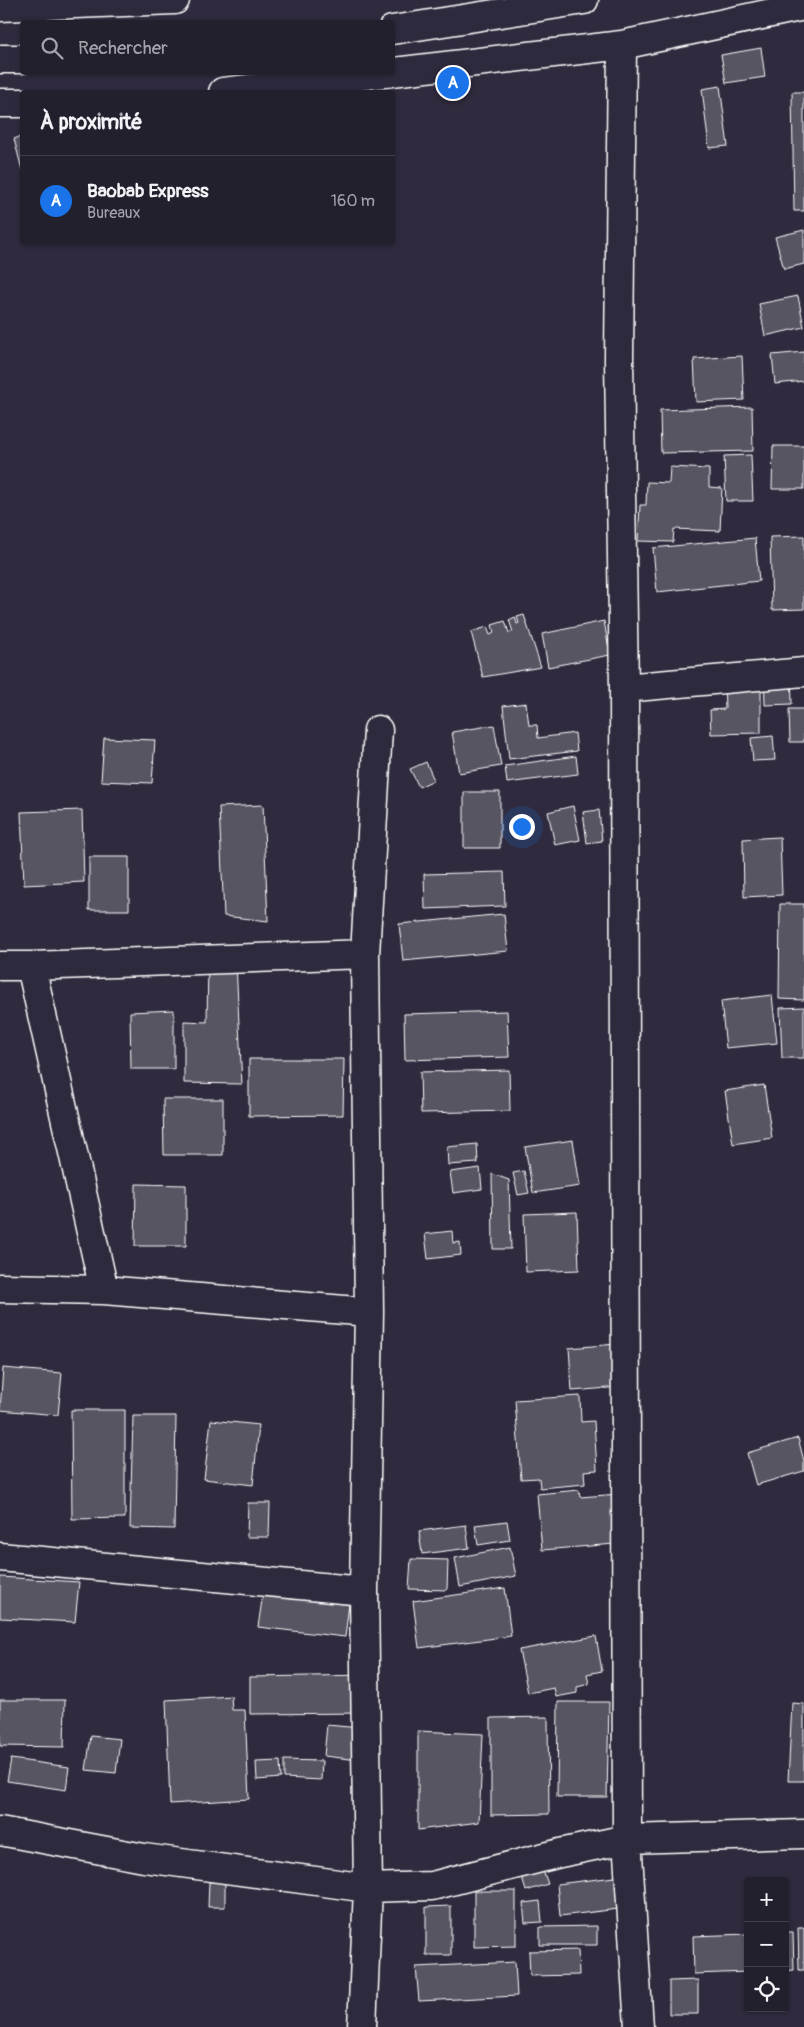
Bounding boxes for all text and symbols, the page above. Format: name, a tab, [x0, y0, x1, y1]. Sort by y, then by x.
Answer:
search box	[20, 20, 395, 75]
icon: search	[38, 34, 66, 62]
text: Rechercher	[78, 36, 168, 60]
pin: A	[437, 64, 469, 102]
text: À proximité	[40, 109, 143, 136]
text: Baobab Express	[87, 179, 209, 203]
text: A	[51, 191, 61, 211]
text: 160 m	[331, 191, 375, 211]
text: Bureaux	[87, 203, 141, 223]
your location	[509, 814, 535, 840]
map controls	[744, 1877, 789, 2012]
button: +	[744, 1877, 789, 1922]
button: −	[744, 1922, 789, 1967]
button: locate	[744, 1967, 789, 2012]

